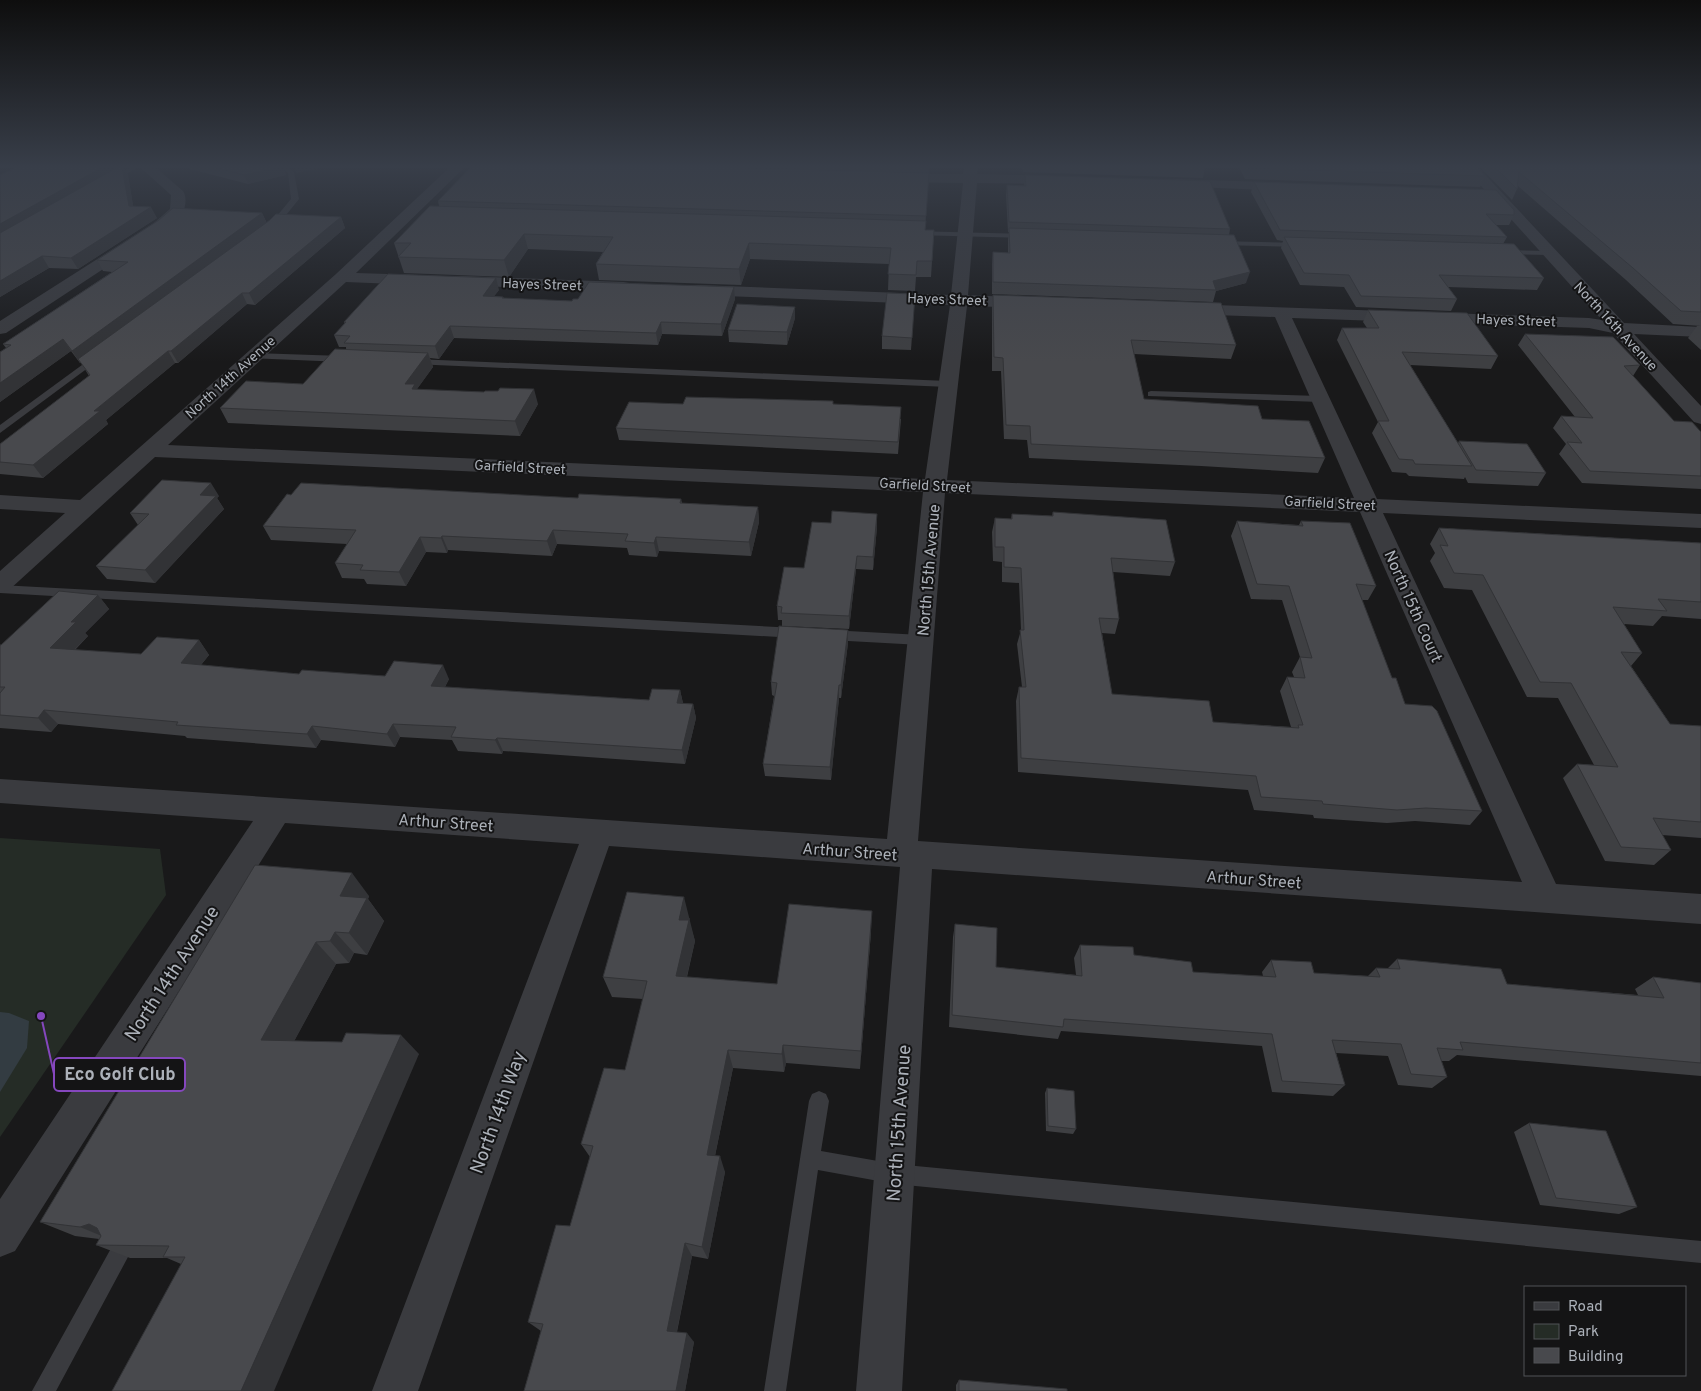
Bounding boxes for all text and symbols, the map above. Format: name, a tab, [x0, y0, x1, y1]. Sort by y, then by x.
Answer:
street label: Hayes Street	[502, 276, 582, 295]
street label: North 16th Avenue	[1569, 279, 1661, 375]
street label: Hayes Street	[907, 291, 987, 310]
street label: Hayes Street	[1476, 312, 1556, 331]
street label: North 14th Avenue	[182, 333, 280, 423]
street label: Garfield Street	[474, 458, 566, 479]
street label: Garfield Street	[879, 476, 971, 497]
street label: Garfield Street	[1284, 494, 1376, 515]
street label: North 15th Avenue	[914, 503, 946, 637]
street label: North 15th Court	[1379, 548, 1446, 666]
street label: Arthur Street	[398, 811, 494, 837]
street label: Arthur Street	[802, 840, 898, 866]
street label: Arthur Street	[1206, 868, 1302, 894]
street label: North 14th Avenue	[120, 902, 225, 1046]
street label: North 15th Avenue	[883, 1044, 917, 1202]
street label: North 14th Way	[466, 1048, 532, 1178]
callout: Eco Golf Club	[54, 1058, 185, 1091]
text: Eco Golf Club	[64, 1064, 176, 1087]
legend	[1524, 1286, 1686, 1376]
text: Road	[1568, 1298, 1603, 1317]
text: Park	[1568, 1323, 1599, 1342]
text: Building	[1568, 1348, 1623, 1367]

